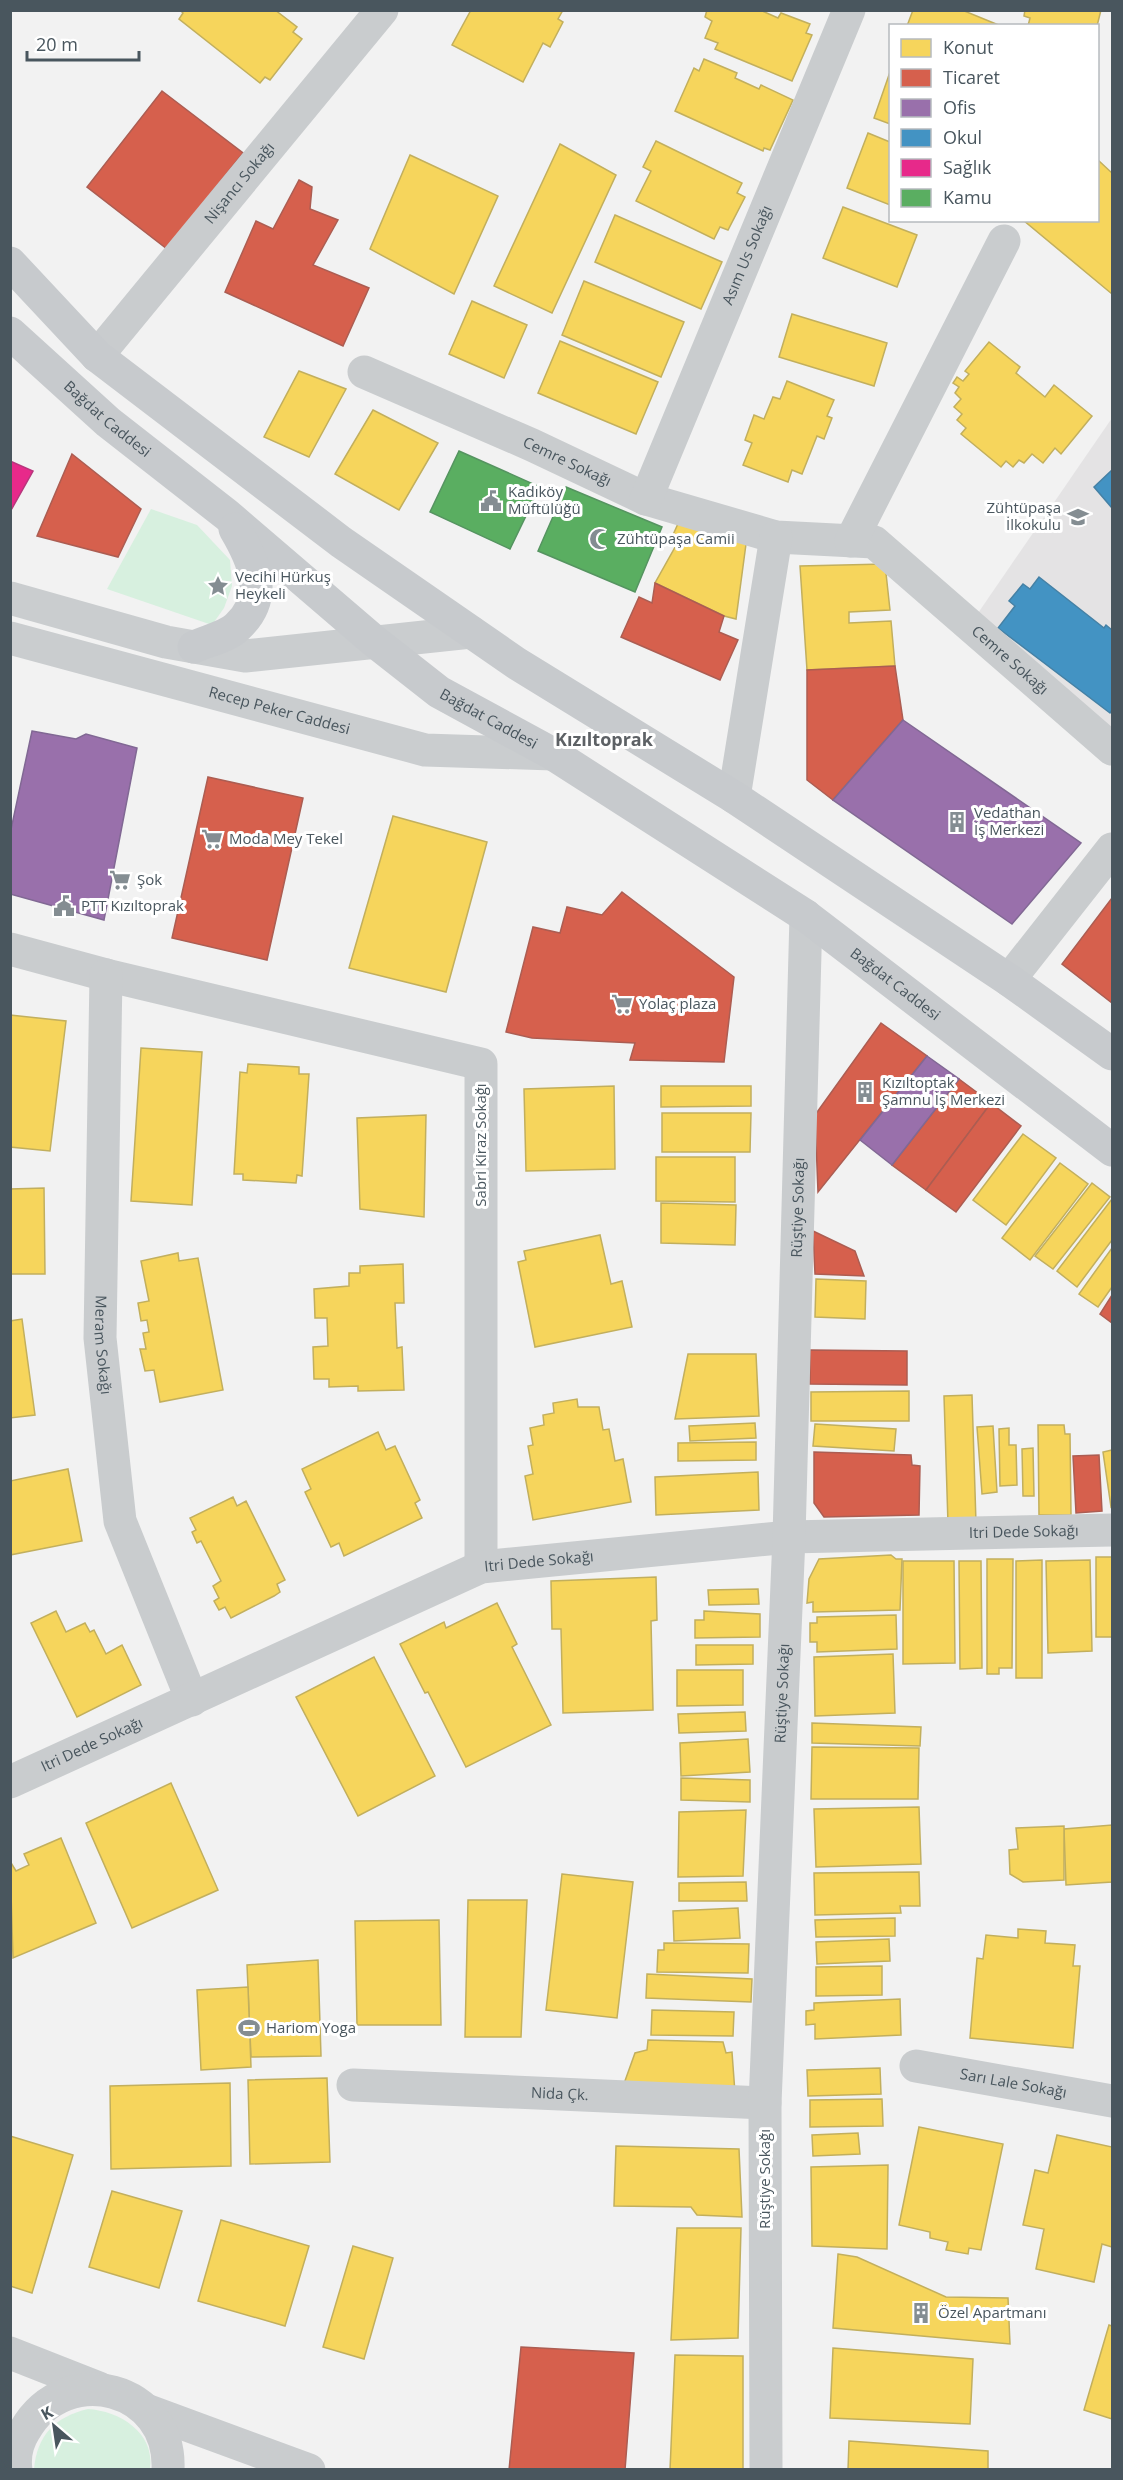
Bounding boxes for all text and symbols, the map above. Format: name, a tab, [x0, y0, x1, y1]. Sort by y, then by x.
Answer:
scale bar	[27, 24, 140, 62]
legend	[889, 24, 1099, 222]
text: 20 m	[36, 32, 78, 56]
text: Konut	[943, 35, 993, 59]
text: Ticaret	[943, 65, 1000, 89]
text: Ofis	[943, 95, 976, 119]
text: Okul	[943, 125, 982, 149]
street label: Nişancı Sokağı	[199, 137, 278, 227]
text: Sağlık	[943, 155, 992, 179]
text: Kamu	[943, 185, 992, 209]
street label: Asım Us Sokağı	[717, 202, 776, 307]
street label: Bağdat Caddesi	[60, 376, 156, 461]
street label: Cemre Sokağı	[520, 431, 615, 490]
place label: Kadıköy Müftülüğü	[508, 481, 581, 518]
public building icon: Kadıköy Müftülüğü	[479, 489, 503, 513]
place label: Zühtüpaşa İlkokulu	[986, 497, 1061, 534]
school or university icon: Zühtüpaşa İlkokulu	[1066, 505, 1090, 529]
mosque icon: Zühtüpaşa Camii	[588, 527, 612, 551]
place label: Zühtüpaşa Camii	[617, 528, 735, 548]
place label: Vecihi Hürkuş Heykeli	[235, 566, 331, 603]
place icon: Vecihi Hürkuş Heykeli	[206, 574, 230, 598]
street label: Cemre Sokağı	[968, 620, 1053, 698]
street label: Recep Peker Caddesi	[207, 681, 353, 738]
street label: Bağdat Caddesi	[437, 683, 541, 753]
district label: Kızıltoprak	[555, 727, 654, 751]
place label: Vedathan İş Merkezi	[974, 802, 1044, 839]
building icon: Vedathan İş Merkezi	[945, 810, 969, 834]
supermarket icon: Moda Mey Tekel	[200, 827, 224, 851]
place label: Moda Mey Tekel	[229, 828, 343, 848]
supermarket icon: Şok	[108, 868, 132, 892]
place label: Şok	[137, 869, 162, 889]
public building icon: PTT Kızıltoprak	[52, 894, 76, 918]
place label: PTT Kızıltoprak	[81, 895, 184, 915]
street label: Bağdat Caddesi	[847, 942, 945, 1024]
supermarket icon: Yolaç plaza	[610, 992, 634, 1016]
place label: Yolaç plaza	[639, 993, 716, 1013]
place label: Kızıltoptak Şamnu İş Merkezi	[882, 1072, 1005, 1109]
building icon: Kızıltoptak Şamnu İş Merkezi	[853, 1080, 877, 1104]
street label: Sabri Kiraz Sokağı	[470, 1083, 490, 1207]
street label: Rüştiye Sokağı	[786, 1157, 808, 1258]
street label: Meram Sokağı	[90, 1295, 117, 1395]
street label: Itri Dede Sokağı	[969, 1520, 1079, 1542]
street label: Itri Dede Sokağı	[483, 1545, 594, 1576]
street label: Rüştiye Sokağı	[769, 1643, 793, 1744]
street label: Itri Dede Sokağı	[37, 1712, 146, 1776]
sports icon: Hariom Yoga	[237, 2016, 261, 2040]
place label: Hariom Yoga	[266, 2017, 356, 2037]
street label: Sarı Lale Sokağı	[959, 2063, 1069, 2102]
street label: Nida Çk.	[531, 2082, 589, 2104]
street label: Rüştiye Sokağı	[754, 2129, 774, 2229]
building icon: Özel Apartmanı	[909, 2301, 933, 2325]
place label: Özel Apartmanı	[938, 2302, 1047, 2322]
north arrow	[24, 2396, 84, 2456]
text: K	[37, 2401, 57, 2425]

